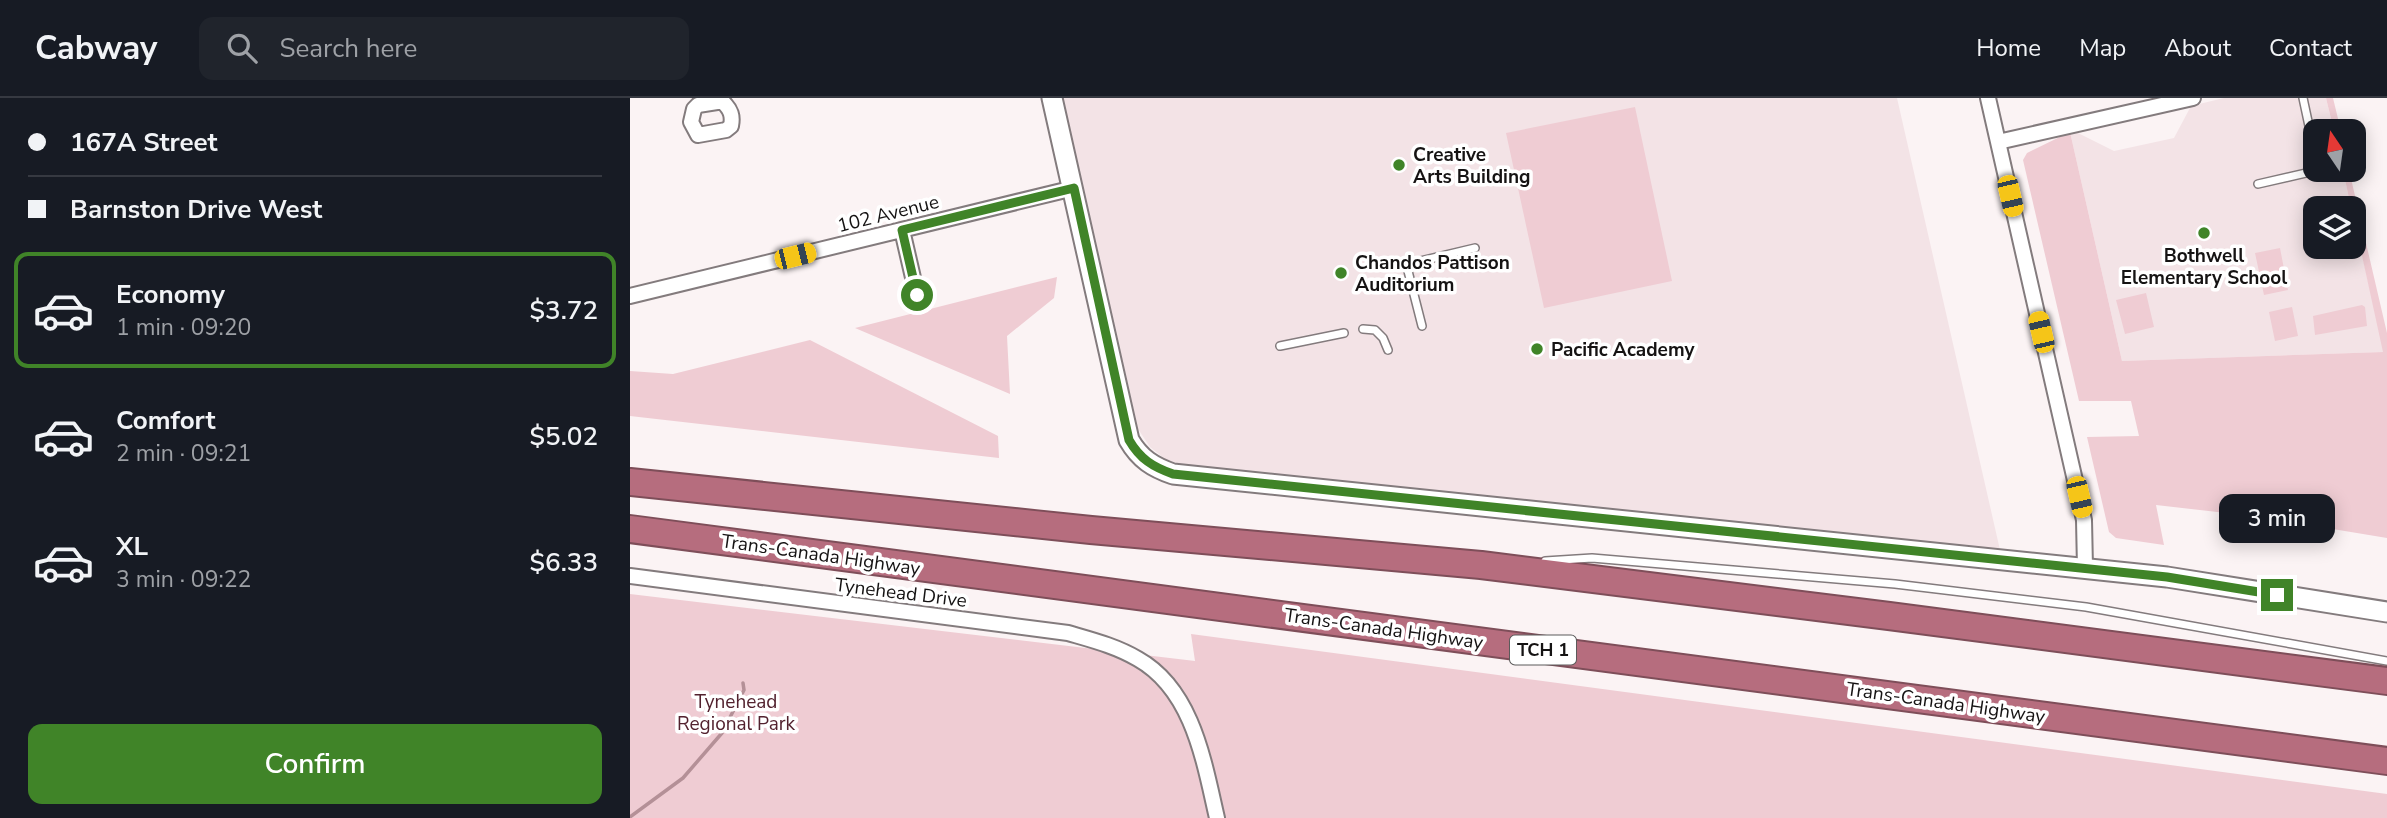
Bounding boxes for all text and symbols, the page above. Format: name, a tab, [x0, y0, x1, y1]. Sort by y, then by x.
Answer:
search box	[199, 17, 689, 80]
text: Cabway	[35, 26, 157, 71]
icon: search	[223, 29, 261, 67]
text: Search here	[279, 31, 417, 66]
text: Home	[1976, 32, 2041, 64]
text: Map	[2079, 32, 2126, 64]
text: About	[2164, 32, 2231, 64]
text: Contact	[2269, 32, 2352, 64]
north arrow	[2303, 119, 2366, 182]
map controls	[2303, 119, 2366, 259]
text: 167A Street	[70, 125, 218, 160]
place label: Creative Arts Building	[1413, 142, 1531, 190]
marker: Creative Arts Building	[1391, 157, 1407, 173]
car	[1996, 173, 2025, 219]
street label: 102 Avenue	[835, 189, 942, 239]
text: Barnston Drive West	[70, 192, 322, 227]
button: layers	[2303, 196, 2366, 259]
marker: Bothwell Elementary School	[2196, 225, 2212, 241]
car	[773, 241, 818, 271]
place label: Bothwell Elementary School	[2121, 243, 2287, 291]
place label: Chandos Pattison Auditorium	[1355, 250, 1510, 298]
marker: Chandos Pattison Auditorium	[1333, 265, 1349, 281]
text: Economy	[116, 277, 225, 312]
icon: car	[32, 279, 95, 342]
route start	[901, 279, 933, 311]
text: $3.72	[529, 293, 598, 328]
car	[2027, 309, 2056, 355]
text: 1 min · 09:20	[116, 312, 251, 343]
place label: Pacific Academy	[1551, 337, 1695, 363]
marker: Pacific Academy	[1529, 341, 1545, 357]
text: Comfort	[116, 403, 216, 438]
icon: car	[32, 405, 95, 468]
text: $5.02	[529, 419, 598, 454]
text: 2 min · 09:21	[116, 438, 251, 469]
car	[2065, 474, 2094, 520]
callout: 3 min	[2219, 494, 2335, 542]
text: 3 min	[2248, 503, 2306, 534]
street label: Trans-Canada Highway	[720, 528, 922, 582]
text: XL	[116, 529, 148, 564]
icon: car	[32, 531, 95, 594]
text: $6.33	[529, 545, 598, 580]
text: 3 min · 09:22	[116, 564, 251, 595]
street label: Tynehead Drive	[833, 572, 968, 614]
route end	[2261, 579, 2293, 611]
street label: Trans-Canada Highway	[1283, 602, 1485, 656]
road number: TCH 1	[1510, 636, 1576, 664]
street label: Trans-Canada Highway	[1845, 676, 2047, 730]
park label: Tynehead Regional Park	[677, 689, 796, 737]
button: Confirm	[28, 724, 602, 804]

